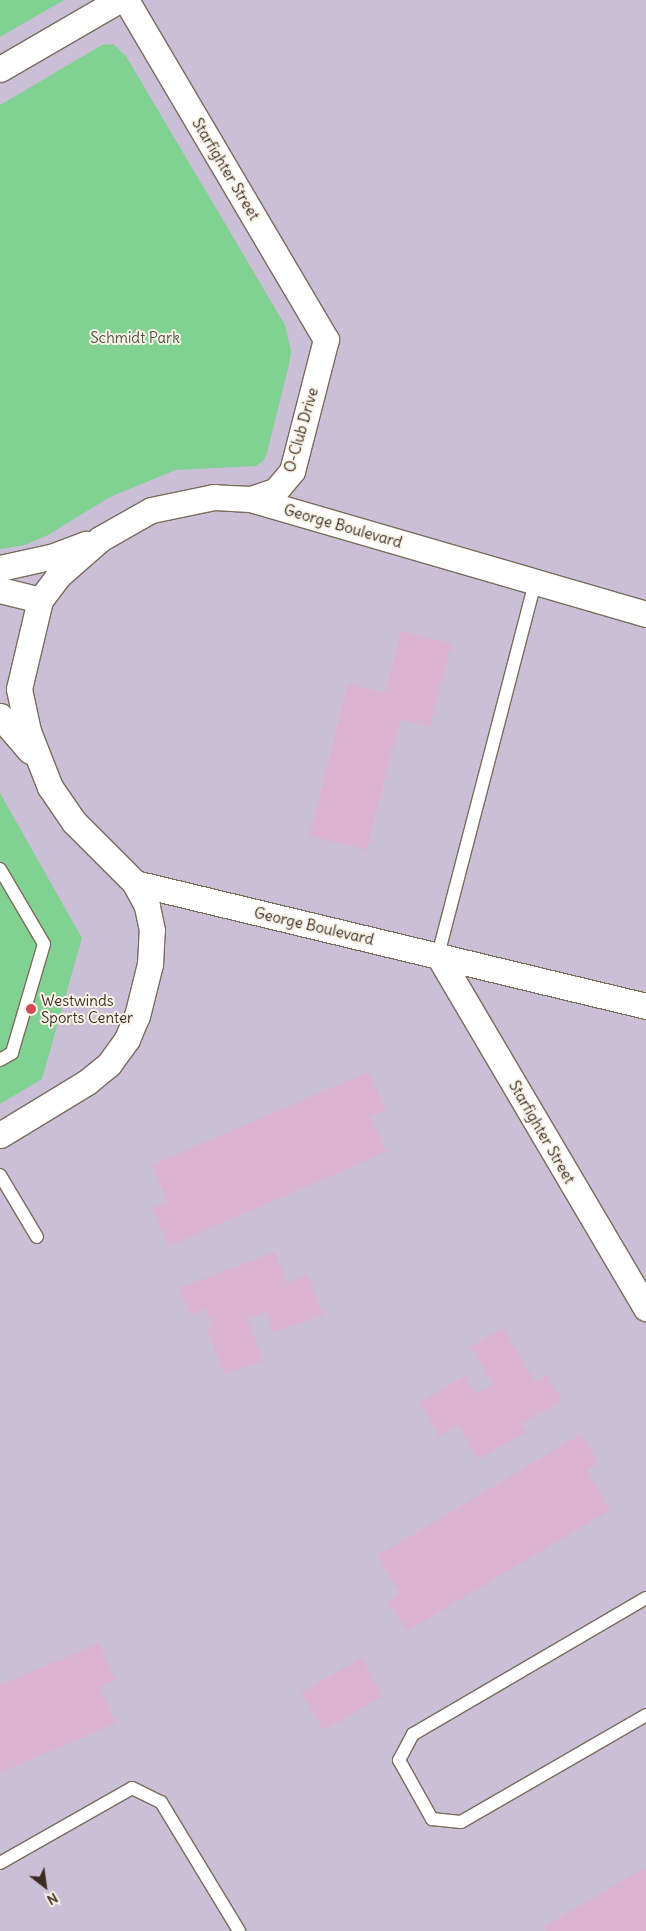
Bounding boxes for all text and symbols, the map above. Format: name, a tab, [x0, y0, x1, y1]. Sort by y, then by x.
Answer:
street label: Starfighter Street	[188, 115, 264, 223]
park label: Schmidt Park	[90, 329, 180, 347]
street label: O-Club Drive	[280, 386, 322, 474]
street label: George Boulevard	[282, 500, 404, 552]
street label: George Boulevard	[252, 903, 376, 949]
place label: Westwinds Sports Center	[41, 991, 133, 1026]
marker: Westwinds Sports Center	[25, 1003, 37, 1015]
street label: Starfighter Street	[505, 1077, 579, 1187]
north arrow	[20, 1861, 70, 1911]
text: N	[44, 1889, 61, 1909]

